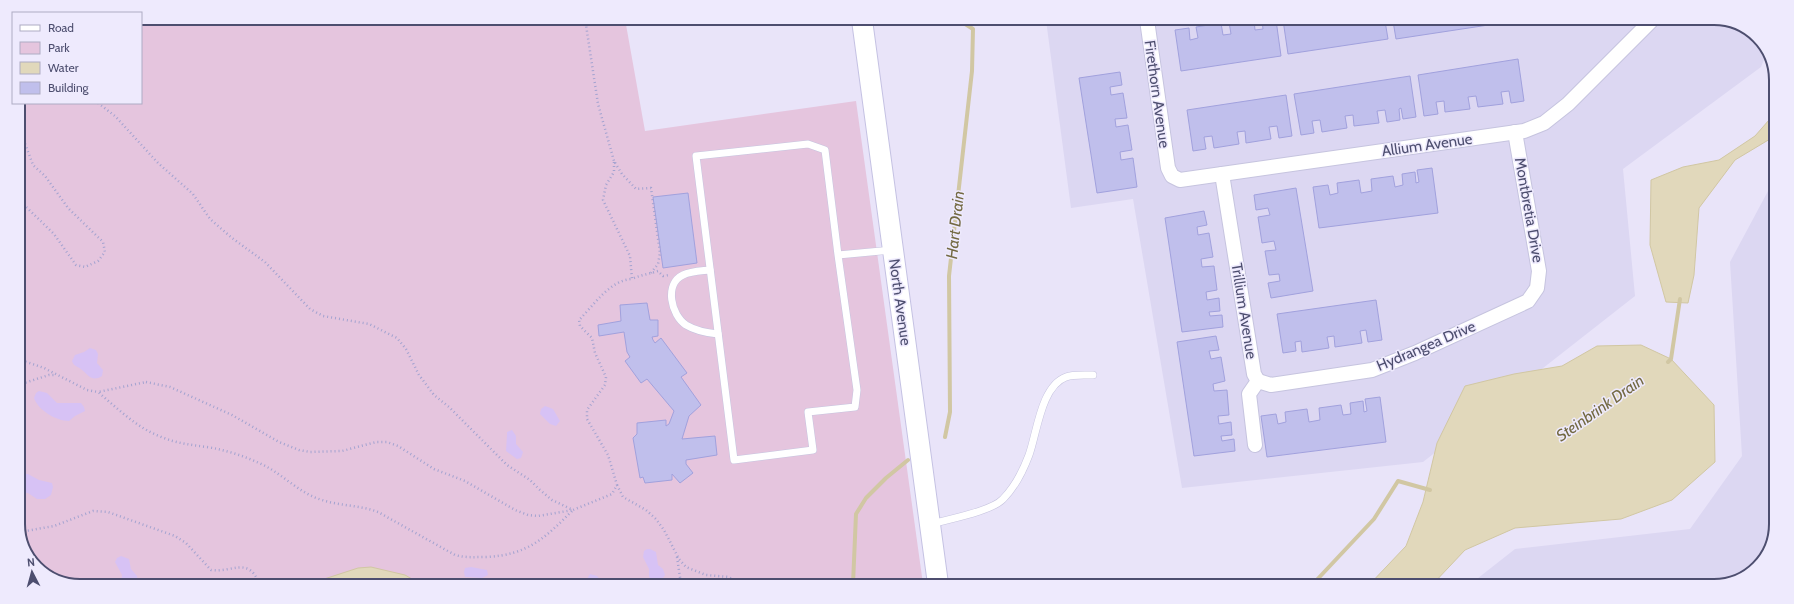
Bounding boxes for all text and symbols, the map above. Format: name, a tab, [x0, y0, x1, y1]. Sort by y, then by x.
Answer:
legend	[12, 12, 142, 104]
text: Road	[48, 20, 74, 35]
street label: Firethorn Avenue	[1141, 39, 1174, 149]
text: Park	[48, 40, 70, 55]
text: Water	[48, 60, 79, 75]
text: Building	[48, 80, 90, 95]
street label: Allium Avenue	[1381, 130, 1474, 160]
street label: Montbretia Drive	[1511, 156, 1547, 264]
water label: Hart Drain	[942, 190, 968, 260]
street label: North Avenue	[885, 257, 915, 347]
street label: Trillium Avenue	[1228, 262, 1261, 361]
street label: Hydrangea Drive	[1374, 317, 1479, 375]
water label: Steinbrink Drain	[1552, 371, 1648, 445]
north arrow	[12, 552, 52, 592]
text: N	[26, 555, 36, 569]

